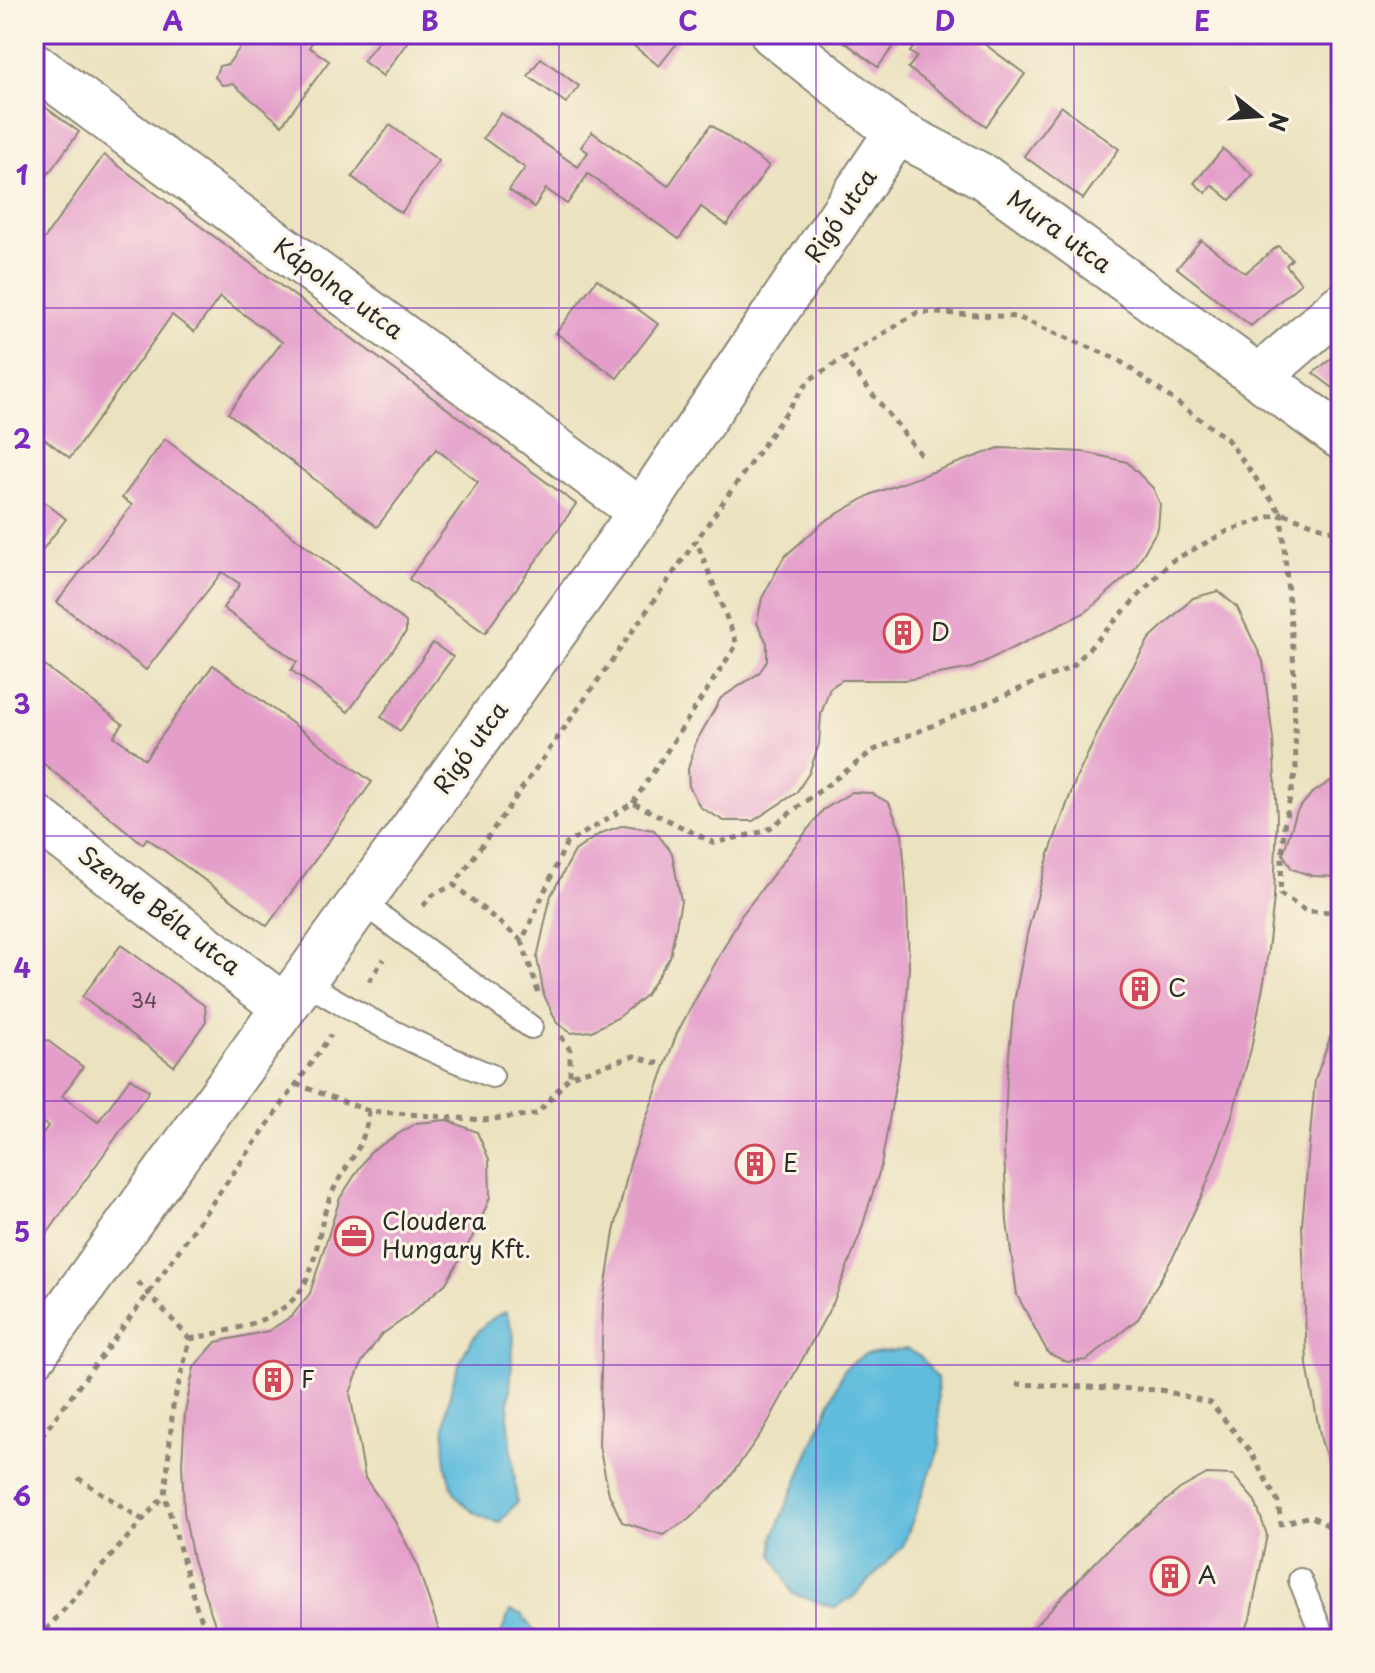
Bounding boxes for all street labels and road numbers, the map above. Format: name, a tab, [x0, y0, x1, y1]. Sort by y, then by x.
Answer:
street label: Rigó utca	[795, 160, 884, 269]
street label: Mura utca	[1000, 180, 1120, 281]
street label: Kápolna utca	[267, 228, 412, 347]
street label: Rigó utca	[423, 693, 516, 801]
street label: Szende Béla utca	[71, 836, 249, 983]

